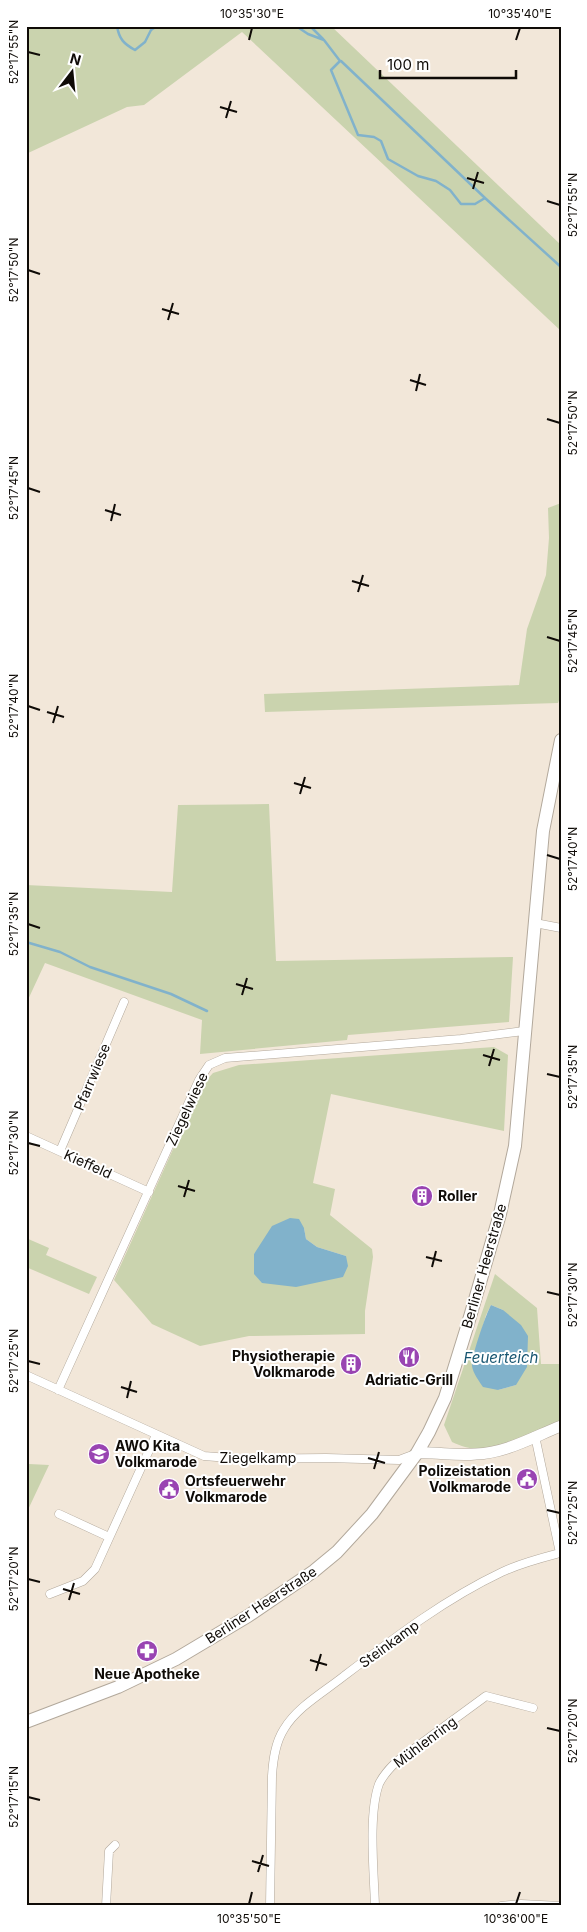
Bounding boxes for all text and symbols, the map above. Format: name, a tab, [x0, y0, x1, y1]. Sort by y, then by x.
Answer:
text: 10°35'30"E	[220, 6, 284, 21]
text: 10°35'40"E	[488, 6, 552, 21]
text: 52°17'55"N	[6, 20, 21, 84]
north arrow	[48, 48, 98, 98]
scale bar	[380, 48, 516, 80]
text: N	[68, 49, 83, 69]
text: 100 m	[387, 55, 429, 74]
text: 52°17'55"N	[565, 173, 580, 237]
text: 52°17'50"N	[6, 238, 21, 302]
text: 52°17'50"N	[565, 391, 580, 455]
text: 52°17'45"N	[6, 456, 21, 520]
text: 52°17'45"N	[565, 609, 580, 673]
text: 52°17'40"N	[6, 674, 21, 738]
text: 52°17'40"N	[565, 827, 580, 891]
text: 52°17'35"N	[6, 892, 21, 956]
street label: Pfarrwiese	[70, 1041, 113, 1113]
text: 52°17'35"N	[565, 1045, 580, 1109]
street label: Ziegelwiese	[162, 1069, 211, 1148]
text: 52°17'30"N	[6, 1111, 21, 1175]
street label: Kieffeld	[62, 1145, 115, 1182]
building icon: Roller	[410, 1184, 434, 1208]
place label: Roller	[438, 1187, 478, 1204]
street label: Berliner Heerstraße	[458, 1201, 509, 1330]
text: 52°17'30"N	[565, 1263, 580, 1327]
text: 52°17'25"N	[6, 1329, 21, 1393]
restaurant icon: Adriatic-Grill	[397, 1345, 421, 1369]
place label: Physiotherapie Volkmarode	[232, 1347, 335, 1380]
water label: Feuerteich	[464, 1348, 539, 1367]
building icon: Physiotherapie Volkmarode	[339, 1352, 363, 1376]
place label: Adriatic-Grill	[365, 1371, 453, 1388]
place label: AWO Kita Volkmarode	[115, 1437, 197, 1470]
school or university icon: AWO Kita Volkmarode	[87, 1442, 111, 1466]
street label: Ziegelkamp	[220, 1449, 296, 1466]
place label: Polizeistation Volkmarode	[419, 1462, 511, 1495]
public building icon: Polizeistation Volkmarode	[515, 1467, 539, 1491]
place label: Ortsfeuerwehr Volkmarode	[185, 1472, 286, 1505]
public building icon: Ortsfeuerwehr Volkmarode	[157, 1477, 181, 1501]
text: 52°17'25"N	[565, 1481, 580, 1545]
text: 52°17'20"N	[6, 1547, 21, 1611]
street label: Berliner Heerstraße	[202, 1562, 320, 1647]
street label: Steinkamp	[356, 1616, 422, 1671]
pharmacy icon: Neue Apotheke	[135, 1639, 159, 1663]
place label: Neue Apotheke	[94, 1665, 200, 1682]
text: 52°17'20"N	[565, 1699, 580, 1763]
street label: Mühlenring	[390, 1712, 460, 1771]
text: 52°17'15"N	[6, 1766, 21, 1828]
text: 10°35'50"E	[217, 1911, 281, 1926]
text: 10°36'00"E	[484, 1911, 548, 1926]

